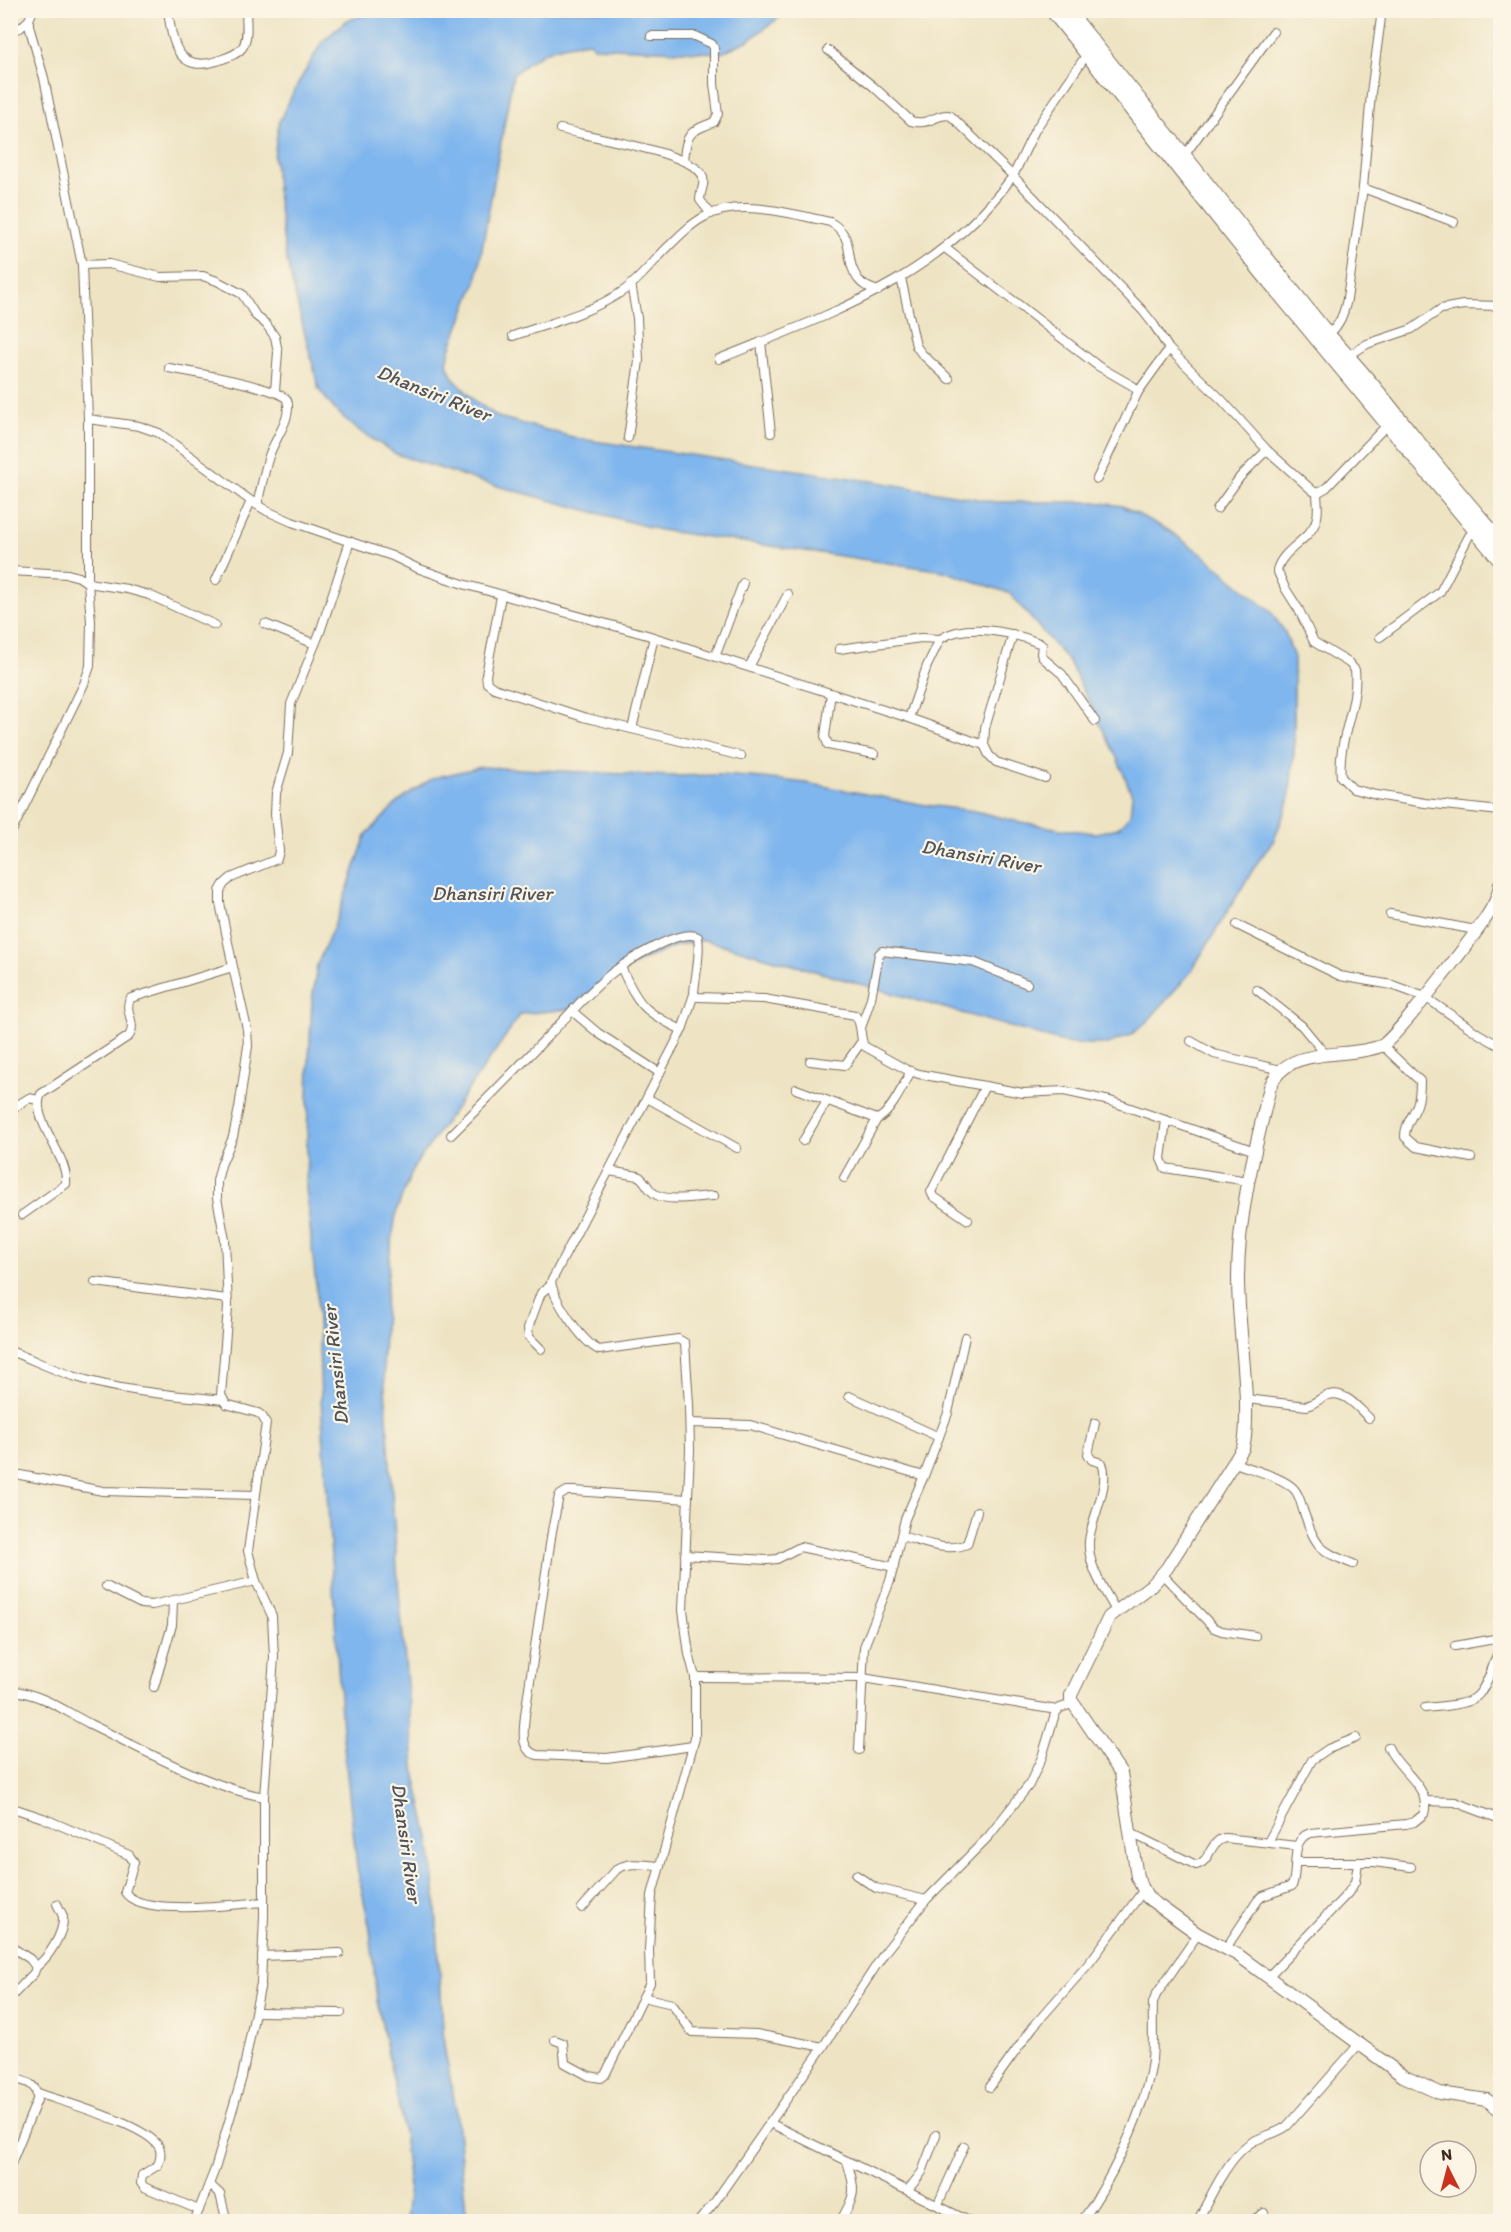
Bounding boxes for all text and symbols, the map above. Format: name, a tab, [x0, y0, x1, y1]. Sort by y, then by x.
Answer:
water label: Dhansiri River	[374, 359, 496, 427]
water label: Dhansiri River	[920, 834, 1045, 879]
water label: Dhansiri River	[432, 881, 554, 905]
water label: Dhansiri River	[317, 1302, 353, 1426]
water label: Dhansiri River	[387, 1782, 428, 1906]
north arrow	[1418, 2139, 1478, 2199]
text: N	[1440, 2145, 1453, 2165]

